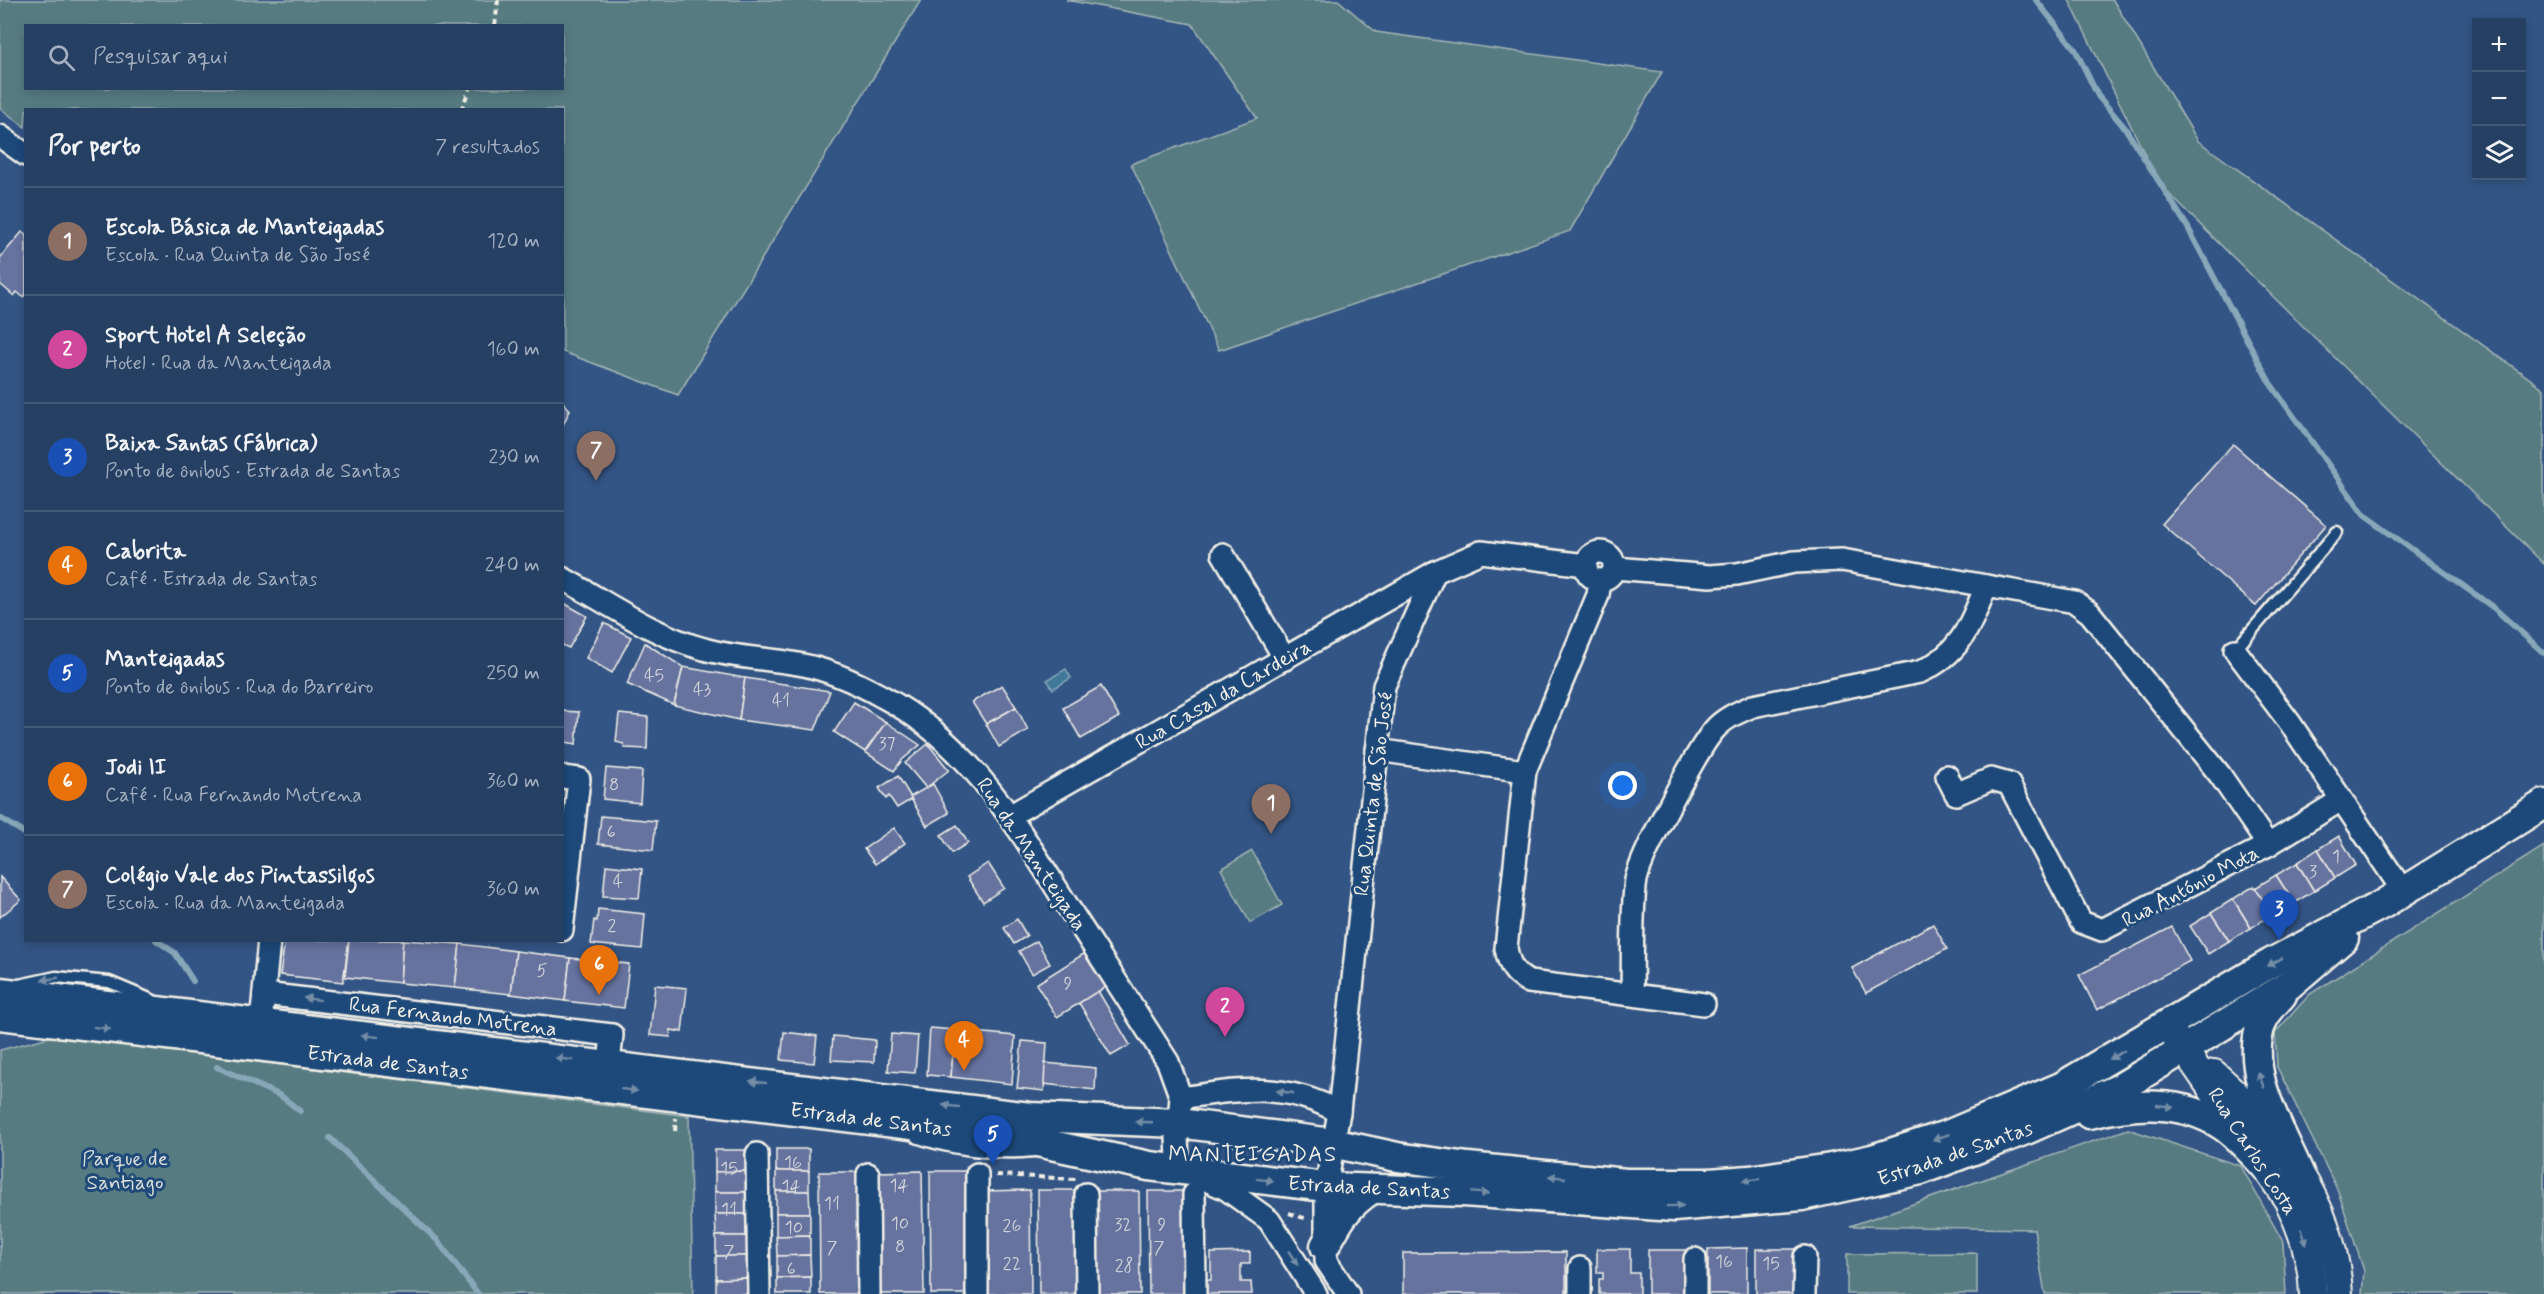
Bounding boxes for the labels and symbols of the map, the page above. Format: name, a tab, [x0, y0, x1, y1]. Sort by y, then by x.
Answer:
pin: 7	[576, 432, 616, 481]
street label: Rua Casal da Cardeira	[1130, 633, 1317, 757]
house number: 45	[644, 664, 664, 688]
house number: 43	[693, 678, 711, 702]
house number: 41	[772, 689, 790, 713]
street label: Rua Quinta de São José	[1348, 690, 1400, 898]
house number: 37	[878, 732, 896, 756]
your location	[1608, 771, 1637, 800]
street label: Rua da Manteigada	[969, 772, 1093, 937]
house number: 8	[609, 773, 619, 797]
pin: 1	[1252, 784, 1290, 834]
house number: 6	[606, 820, 616, 844]
street label: Rua António Mota	[2117, 839, 2264, 935]
house number: 1	[2332, 845, 2340, 869]
house number: 3	[2309, 860, 2317, 884]
house number: 4	[613, 870, 623, 894]
pin: 3	[2260, 890, 2298, 940]
house number: 2	[608, 914, 617, 938]
pin: 6	[580, 946, 618, 995]
one-way arrow	[2267, 956, 2284, 966]
house number: 5	[537, 959, 548, 983]
house number: 9	[1064, 972, 1073, 996]
one-way arrow	[40, 974, 59, 983]
pin: 2	[1206, 988, 1244, 1037]
street label: Rua Fernando Motrena	[347, 990, 558, 1044]
one-way arrow	[303, 994, 322, 1004]
pin: 4	[944, 1022, 984, 1071]
one-way arrow	[92, 1023, 111, 1032]
one-way arrow	[361, 1031, 380, 1040]
street label: Estrada de Santas	[306, 1039, 470, 1087]
one-way arrow	[2108, 1050, 2125, 1060]
one-way arrow	[555, 1054, 574, 1063]
one-way arrow	[2256, 1070, 2266, 1088]
one-way arrow	[748, 1077, 767, 1087]
street label: Rua Carlos Costa	[2200, 1082, 2304, 1221]
one-way arrow	[620, 1086, 639, 1095]
one-way arrow	[1275, 1088, 1294, 1097]
street label: Estrada de Santas	[789, 1096, 953, 1144]
one-way arrow	[2156, 1101, 2175, 1111]
one-way arrow	[942, 1102, 961, 1111]
street label: Estrada de Santas	[1874, 1114, 2037, 1194]
pin: 5	[974, 1116, 1012, 1165]
one-way arrow	[1134, 1117, 1153, 1126]
one-way arrow	[1932, 1133, 1950, 1143]
district label: MANTEIGADAS	[1168, 1141, 1338, 1169]
park label: Parque de Santiago	[82, 1145, 168, 1197]
house number: 16	[784, 1151, 802, 1175]
house number: 15	[720, 1157, 738, 1181]
street label: Estrada de Santas	[1287, 1170, 1451, 1206]
one-way arrow	[1547, 1172, 1566, 1182]
house number: 14	[890, 1174, 909, 1198]
house number: 14	[782, 1175, 801, 1199]
one-way arrow	[1256, 1175, 1275, 1184]
one-way arrow	[1742, 1175, 1761, 1185]
one-way arrow	[1471, 1189, 1490, 1198]
house number: 11	[824, 1192, 840, 1216]
house number: 11	[721, 1198, 737, 1222]
one-way arrow	[1665, 1201, 1684, 1211]
house number: 10	[891, 1212, 909, 1236]
house number: 32	[1114, 1213, 1132, 1237]
house number: 9	[1158, 1213, 1167, 1237]
house number: 26	[1003, 1214, 1021, 1238]
house number: 10	[785, 1216, 803, 1240]
one-way arrow	[2300, 1229, 2309, 1247]
house number: 8	[895, 1235, 905, 1259]
house number: 7	[827, 1236, 838, 1260]
house number: 7	[1154, 1236, 1165, 1260]
house number: 7	[724, 1240, 735, 1264]
one-way arrow	[1288, 1250, 1299, 1267]
house number: 16	[1715, 1250, 1733, 1274]
house number: 22	[1003, 1252, 1021, 1276]
house number: 15	[1762, 1252, 1780, 1276]
house number: 28	[1115, 1254, 1133, 1278]
house number: 6	[786, 1257, 796, 1281]

